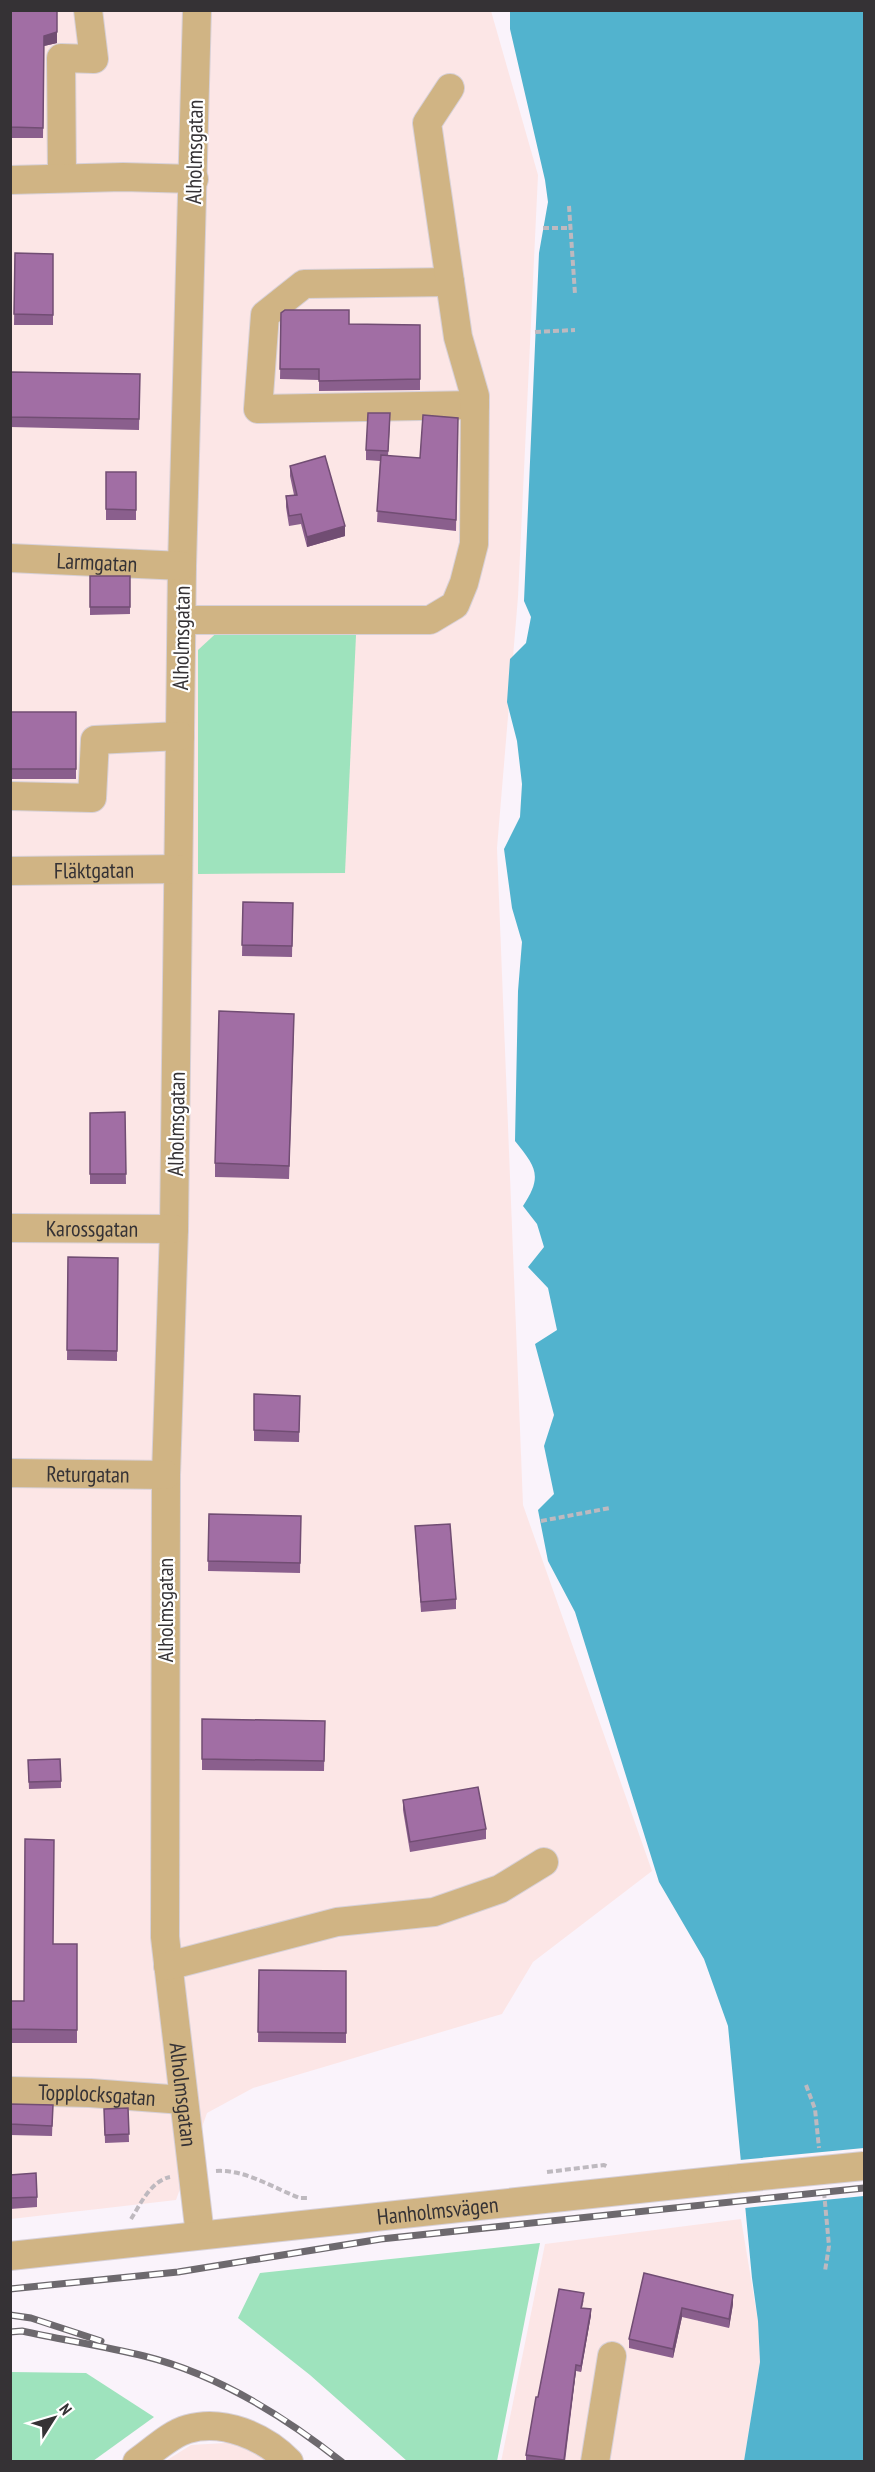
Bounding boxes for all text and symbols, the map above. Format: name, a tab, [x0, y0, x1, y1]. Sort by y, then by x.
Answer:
street label: Alholmsgatan	[179, 100, 209, 204]
street label: Larmgatan	[56, 546, 138, 578]
street label: Alholmsgatan	[166, 586, 196, 690]
street label: Fläktgatan	[54, 856, 134, 884]
street label: Alholmsgatan	[161, 1072, 191, 1176]
street label: Karossgatan	[46, 1214, 138, 1243]
street label: Returgatan	[46, 1459, 130, 1489]
street label: Alholmsgatan	[151, 1558, 179, 1662]
street label: Alholmsgatan	[164, 2041, 204, 2148]
street label: Topplocksgatan	[38, 2078, 157, 2112]
street label: Hanholmsvägen	[375, 2190, 500, 2231]
north arrow	[24, 2388, 84, 2448]
text: N	[55, 2400, 77, 2418]

